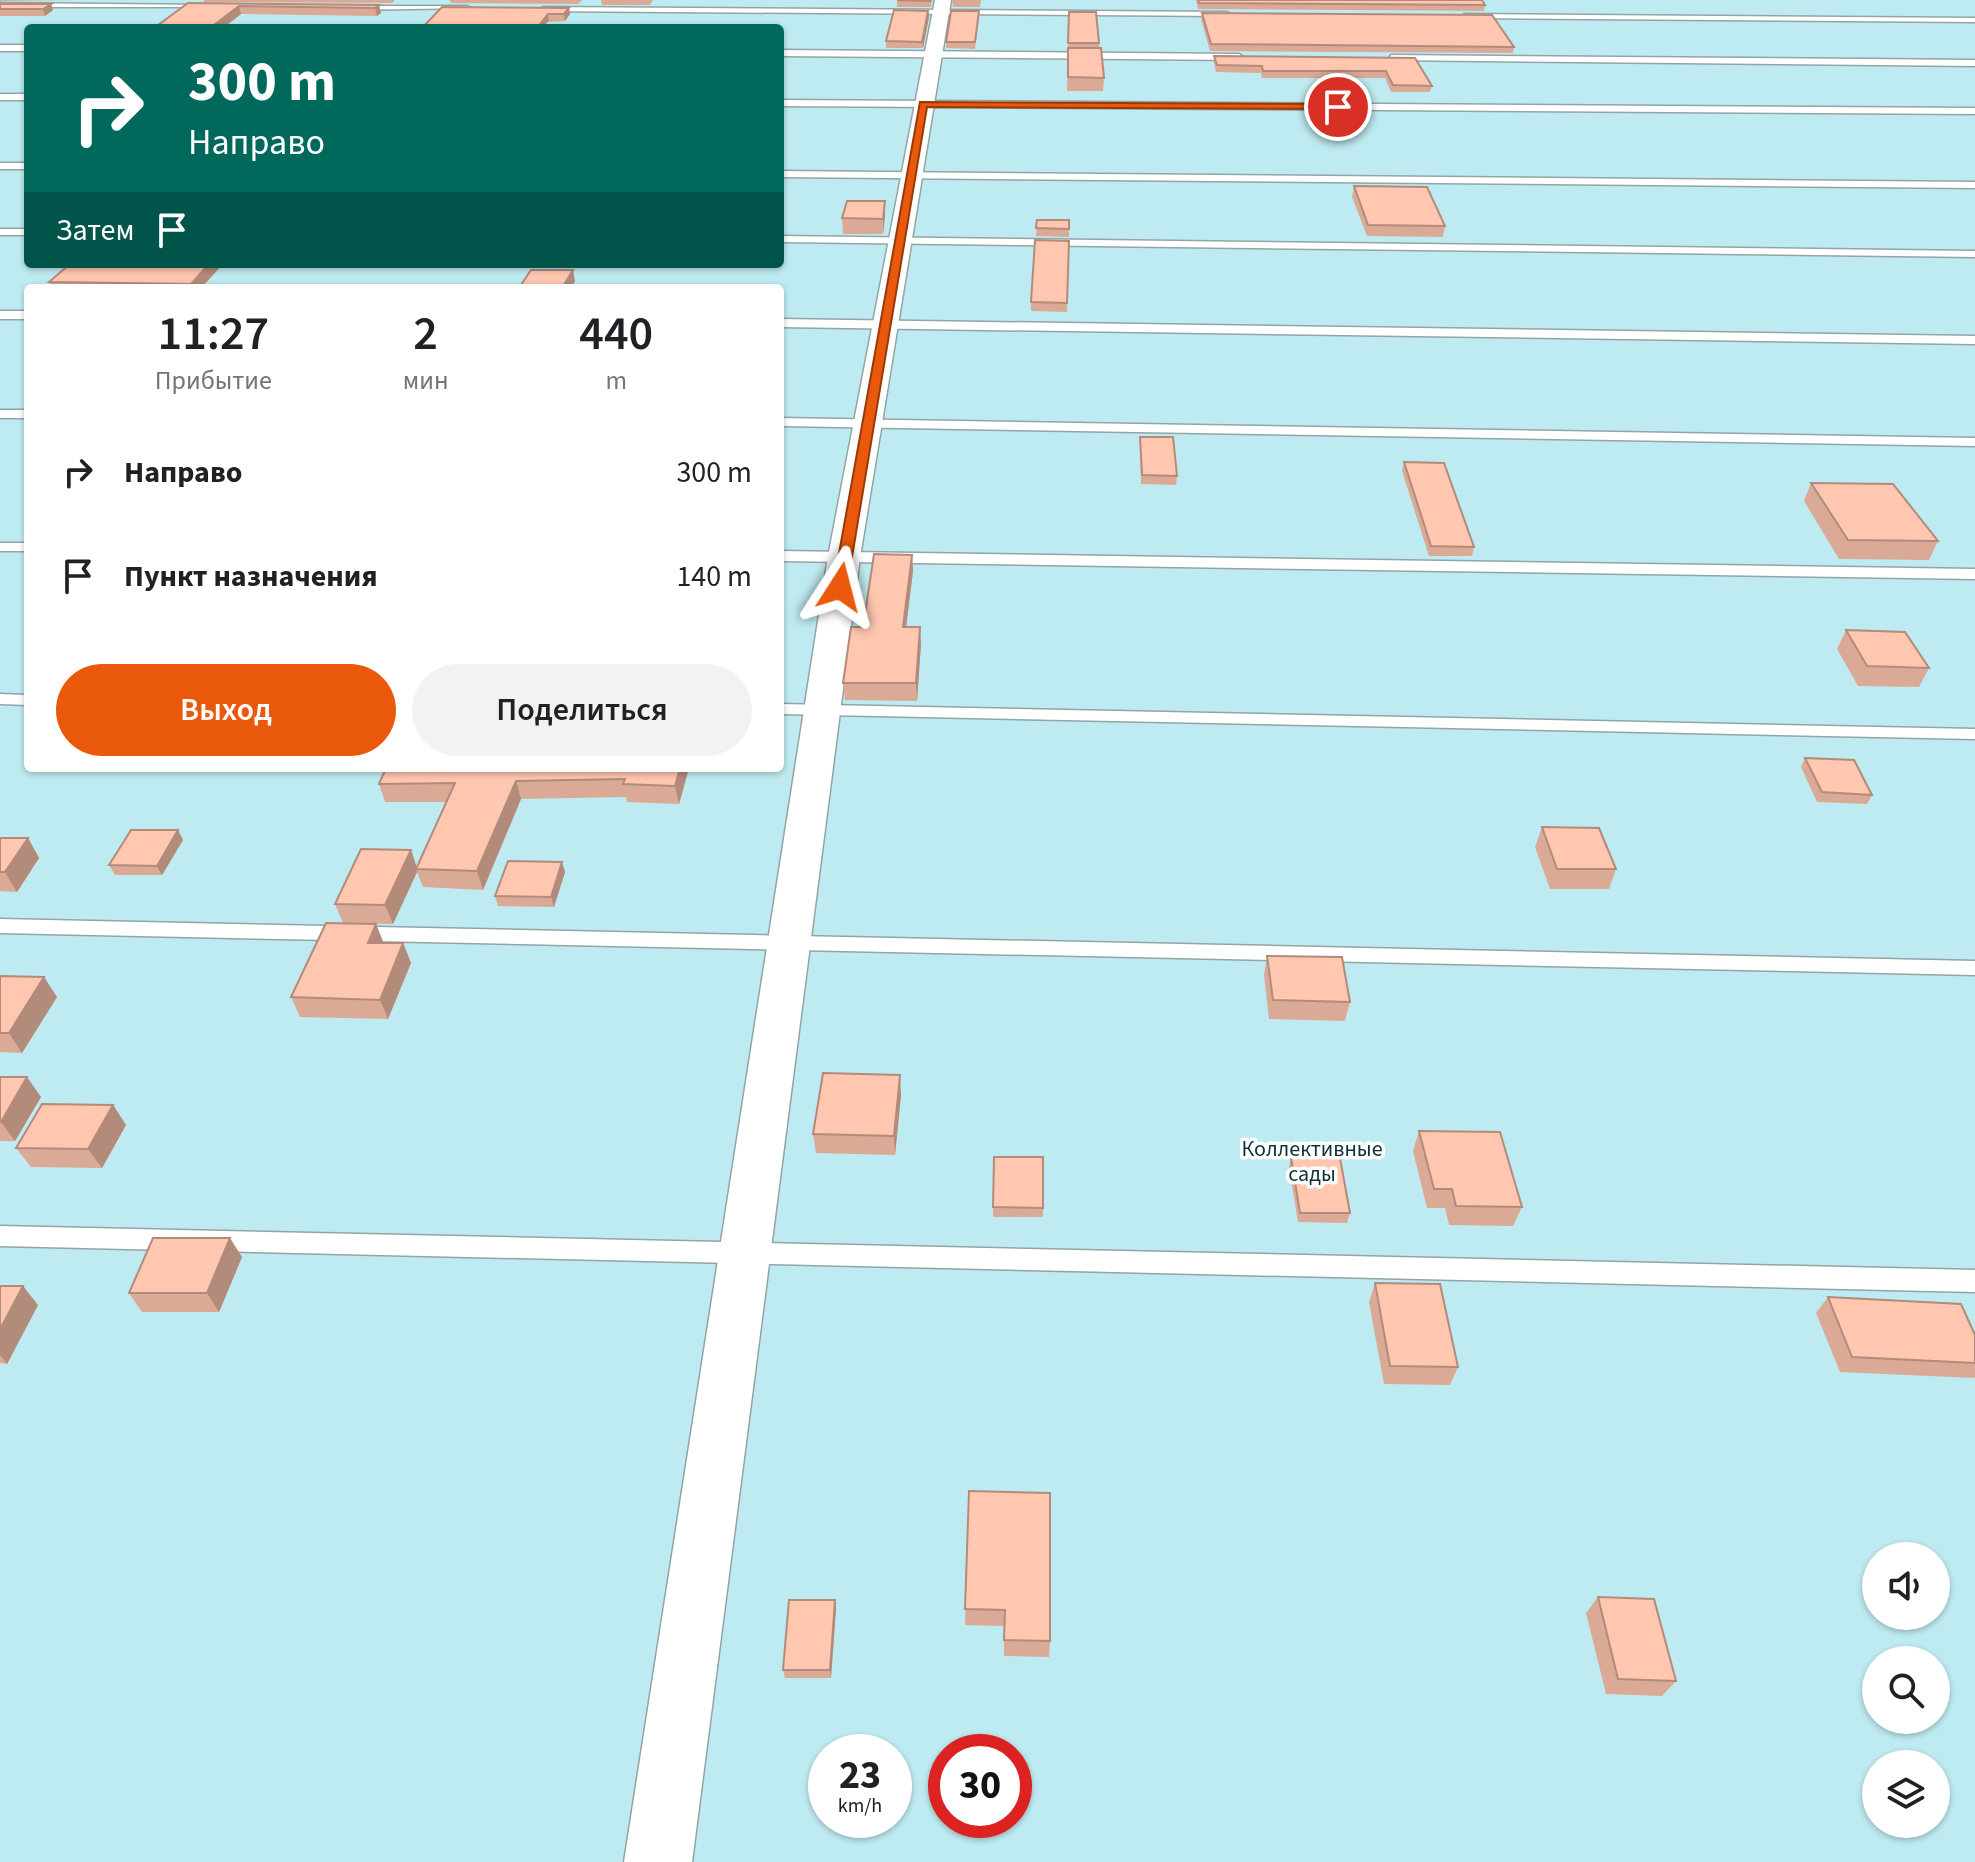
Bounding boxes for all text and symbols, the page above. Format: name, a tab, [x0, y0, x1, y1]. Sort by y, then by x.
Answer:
text: 300 m	[188, 43, 336, 122]
icon: right	[56, 56, 160, 160]
pin	[1304, 73, 1372, 141]
icon: arrive	[1316, 85, 1360, 129]
text: Направо	[188, 117, 325, 168]
icon: arrive	[150, 208, 194, 252]
text: Затем	[56, 209, 134, 252]
text: 11:27	[158, 300, 269, 368]
text: 2	[413, 300, 438, 368]
text: 440	[579, 300, 653, 368]
text: Прибытие	[155, 362, 272, 399]
text: мин	[403, 362, 449, 399]
text: m	[605, 362, 627, 399]
icon: right	[56, 450, 100, 494]
text: Направо	[124, 451, 242, 494]
text: 300 m	[676, 451, 752, 494]
position arrow	[798, 545, 882, 629]
icon: arrive	[56, 554, 100, 598]
text: Пункт назначения	[124, 555, 378, 598]
text: 140 m	[676, 555, 752, 598]
button: Выход	[56, 664, 396, 756]
button: Поделиться	[412, 664, 752, 756]
park label: Коллективные сады	[1241, 1133, 1383, 1190]
map controls	[1862, 1542, 1950, 1838]
button: sound	[1862, 1542, 1950, 1630]
button: search	[1862, 1646, 1950, 1734]
speed limit sign: 30	[928, 1734, 1032, 1838]
text: 23	[839, 1747, 881, 1804]
button: layers	[1862, 1750, 1950, 1838]
text: km/h	[838, 1792, 882, 1820]

